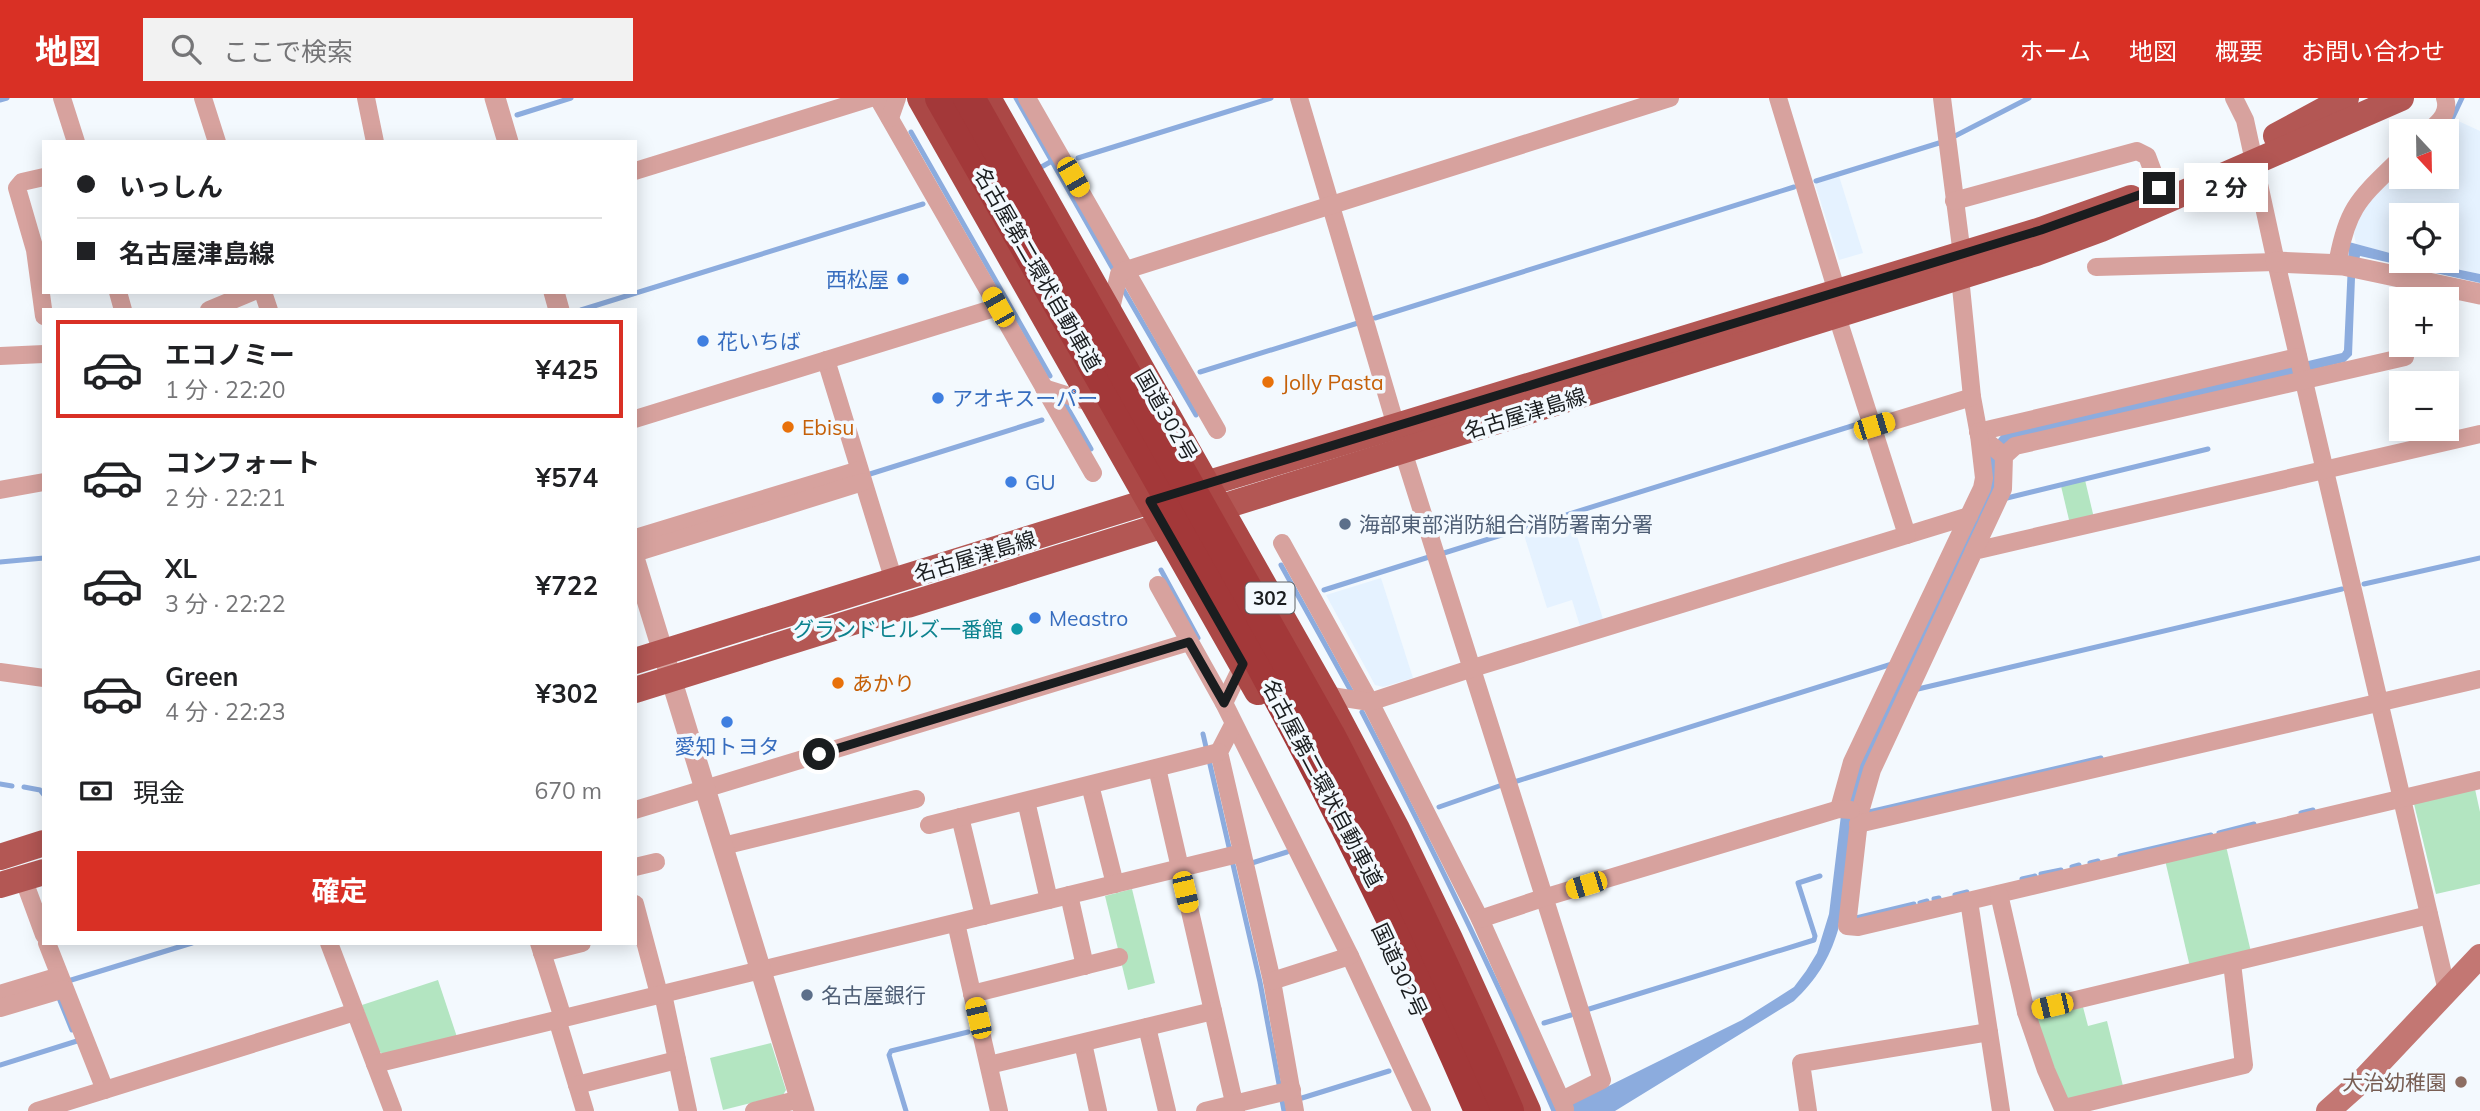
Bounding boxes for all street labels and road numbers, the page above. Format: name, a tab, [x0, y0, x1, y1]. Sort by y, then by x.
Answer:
street label: 名古屋第二環状自動車道	[969, 162, 1107, 376]
street label: 国道302号	[1131, 365, 1203, 465]
street label: 名古屋津島線	[1461, 382, 1589, 444]
street label: 名古屋津島線	[911, 525, 1039, 587]
road number: 302	[1246, 583, 1294, 614]
street label: 名古屋第二環状自動車道	[1257, 675, 1389, 891]
street label: 国道302号	[1367, 919, 1433, 1021]

